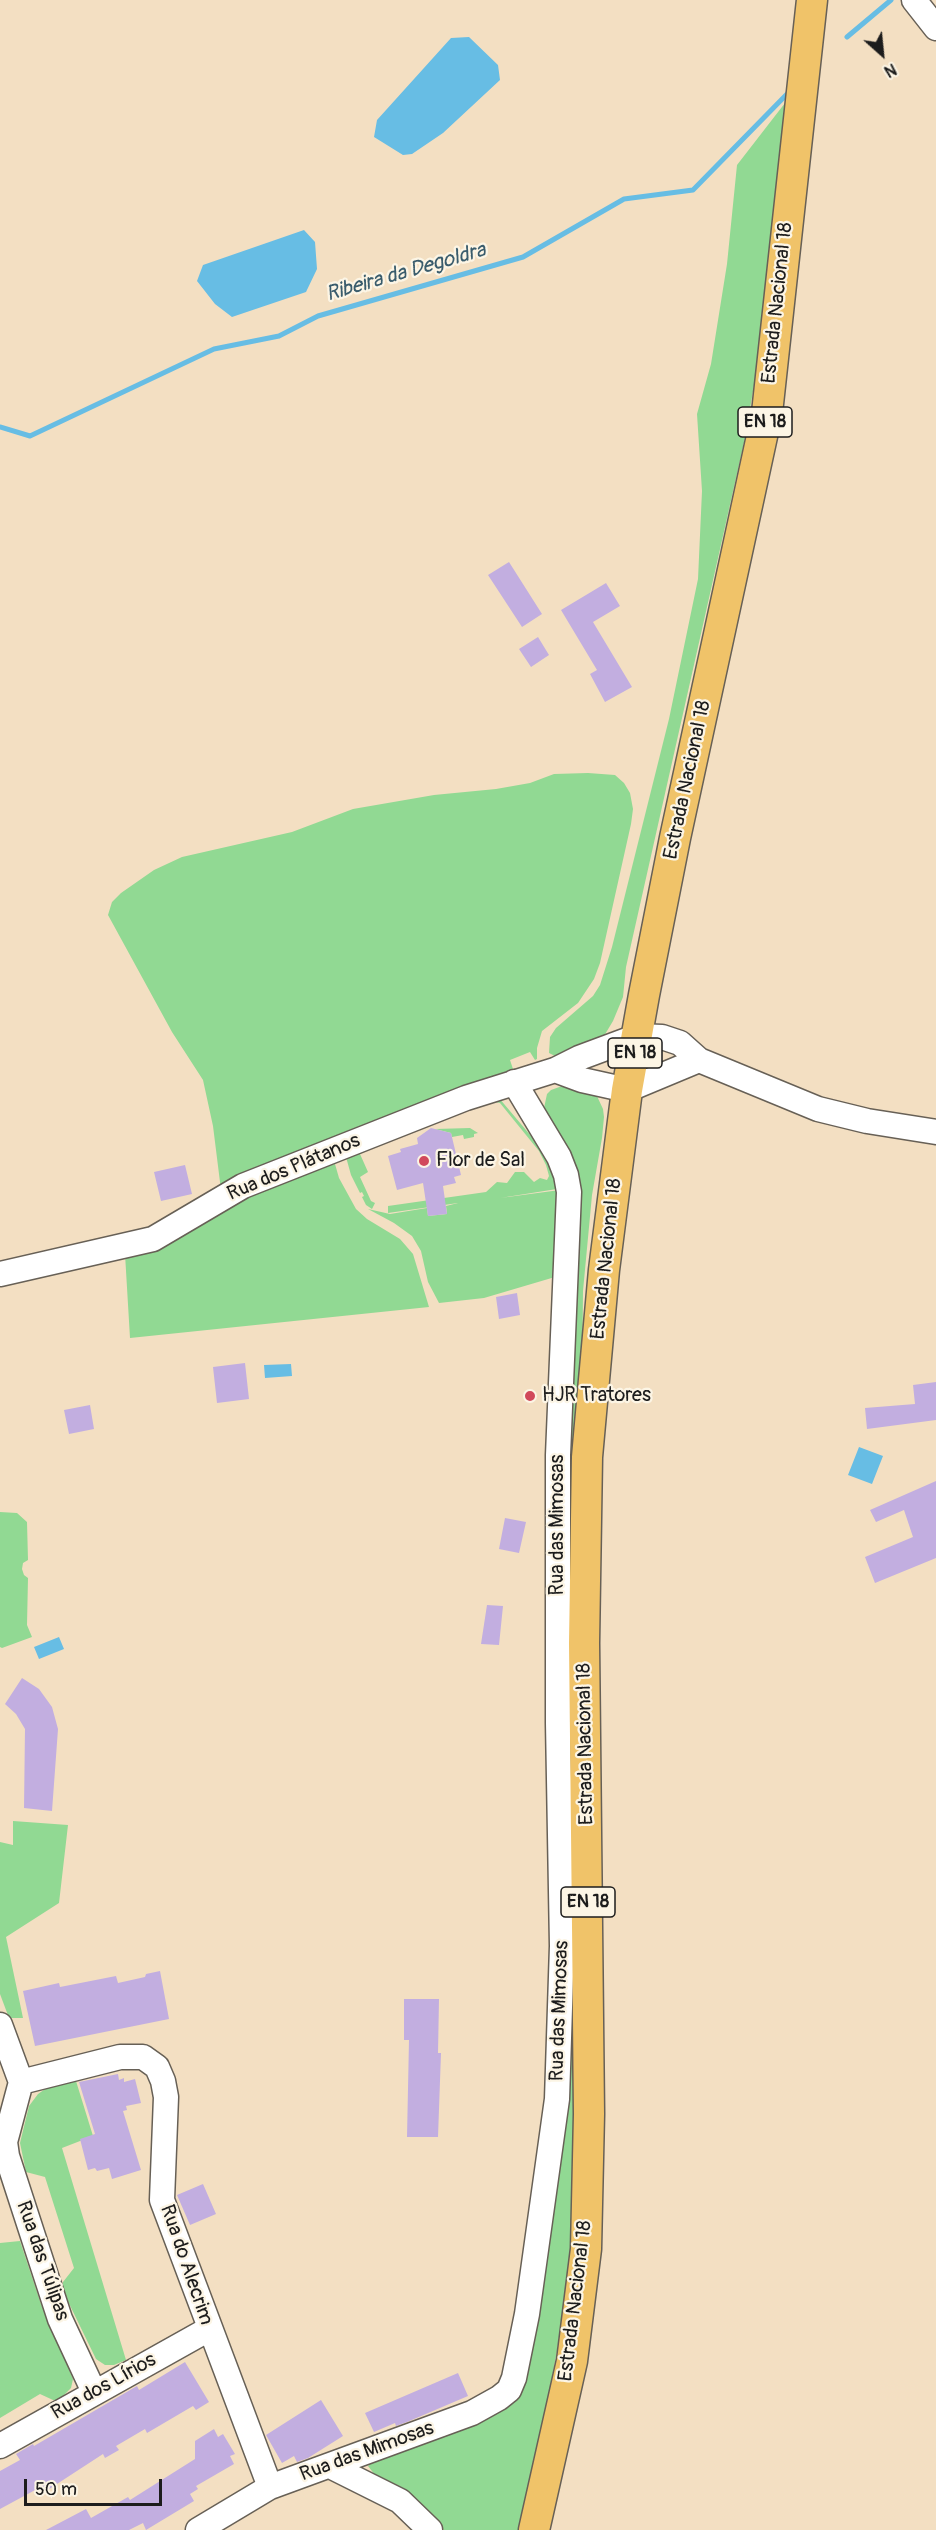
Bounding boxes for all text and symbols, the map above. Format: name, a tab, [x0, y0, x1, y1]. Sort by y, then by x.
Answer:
north arrow	[852, 24, 912, 84]
text: N	[881, 59, 900, 81]
street label: Estrada Nacional 18	[758, 221, 798, 385]
water label: Ribeira da Degoldra	[323, 238, 489, 308]
road number: EN 18	[738, 407, 792, 437]
street label: Estrada Nacional 18	[659, 698, 717, 862]
road number: EN 18	[608, 1038, 662, 1068]
street label: Rua dos Plátanos	[224, 1129, 364, 1207]
place label: Flor de Sal	[436, 1149, 525, 1173]
marker: Flor de Sal	[417, 1154, 431, 1168]
street label: Estrada Nacional 18	[587, 1177, 627, 1341]
place label: HJR Tratores	[542, 1384, 651, 1408]
marker: HJR Tratores	[523, 1389, 537, 1403]
street label: Rua das Mimosas	[546, 1455, 570, 1595]
street label: Estrada Nacional 18	[573, 1663, 599, 1825]
road number: EN 18	[561, 1887, 615, 1917]
street label: Rua das Mimosas	[546, 1940, 574, 2082]
street label: Rua das Túlipas	[10, 2198, 74, 2324]
street label: Rua do Alecrim	[154, 2202, 218, 2328]
street label: Estrada Nacional 18	[554, 2219, 598, 2383]
street label: Rua dos Lírios	[47, 2348, 161, 2426]
street label: Rua das Mimosas	[297, 2417, 437, 2487]
scale bar	[27, 2467, 165, 2505]
text: 50 m	[35, 2478, 77, 2501]

